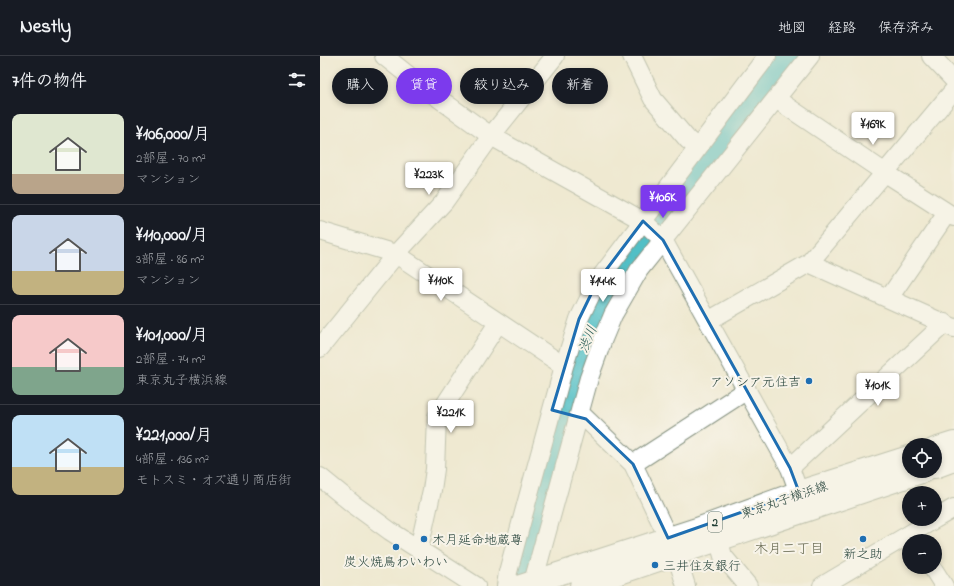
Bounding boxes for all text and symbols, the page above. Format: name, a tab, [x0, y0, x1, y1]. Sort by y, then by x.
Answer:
text: Nestly	[20, 14, 71, 41]
text: 地図	[778, 18, 806, 39]
text: 経路	[828, 18, 856, 39]
text: 保存済み	[878, 18, 934, 39]
chip: 購入	[332, 68, 388, 104]
chip: 賃貸	[396, 68, 452, 104]
chip: 絞り込み	[460, 68, 544, 104]
chip: 新着	[552, 68, 608, 104]
text: 7件の物件	[12, 69, 87, 94]
icon: filters	[286, 69, 308, 91]
pin: ¥169K	[845, 112, 901, 146]
text: ¥169K	[860, 115, 886, 134]
text: ¥106,000/月	[136, 122, 210, 147]
icon: home	[44, 130, 92, 178]
text: 2部屋 · 70 m²	[136, 149, 206, 168]
pin: ¥223K	[401, 162, 457, 196]
text: ¥223K	[414, 165, 444, 184]
text: マンション	[136, 170, 200, 189]
pin: ¥106K	[635, 185, 691, 219]
text: ¥106K	[650, 188, 676, 207]
text: ¥110,000/月	[136, 223, 208, 248]
icon: home	[44, 231, 92, 279]
text: 3部屋 · 86 m²	[136, 250, 204, 269]
pin: ¥110K	[413, 268, 469, 302]
pin: ¥144K	[575, 269, 631, 303]
text: マンション	[136, 271, 200, 290]
text: ¥110K	[428, 271, 454, 290]
text: ¥144K	[590, 272, 616, 291]
text: ¥101,000/月	[136, 323, 208, 348]
water label: 渋川	[573, 323, 604, 357]
icon: home	[44, 331, 92, 379]
text: 2部屋 · 74 m²	[136, 350, 206, 369]
text: 東京丸子横浜線	[136, 371, 227, 390]
place label: アソシア元住吉	[710, 373, 801, 392]
pin: ¥101K	[850, 373, 906, 407]
marker: アソシア元住吉	[804, 376, 814, 386]
text: ¥101K	[865, 376, 891, 395]
pin: ¥221K	[423, 400, 479, 434]
text: ¥221K	[437, 403, 465, 422]
text: ¥221,000/月	[136, 423, 212, 448]
icon: home	[44, 431, 92, 479]
map controls	[902, 438, 942, 574]
button: locate	[902, 438, 942, 478]
text: 4部屋 · 136 m²	[136, 450, 209, 469]
text: モトスミ・オズ通り商店街	[136, 471, 291, 490]
street label: 東京丸子横浜線	[738, 476, 832, 524]
button: +	[902, 486, 942, 526]
road number: 2	[708, 512, 722, 532]
place label: 木月延命地蔵尊	[432, 531, 523, 550]
marker: 木月延命地蔵尊	[419, 534, 429, 544]
marker: 新之助	[858, 534, 868, 544]
button: −	[902, 534, 942, 574]
district label: 木月二丁目	[754, 539, 824, 560]
marker: 炭火焼鳥わいわい	[391, 542, 401, 552]
place label: 新之助	[843, 545, 883, 564]
place label: 炭火焼鳥わいわい	[344, 553, 448, 572]
place label: 三井住友銀行	[663, 557, 741, 576]
marker: 三井住友銀行	[650, 560, 660, 570]

